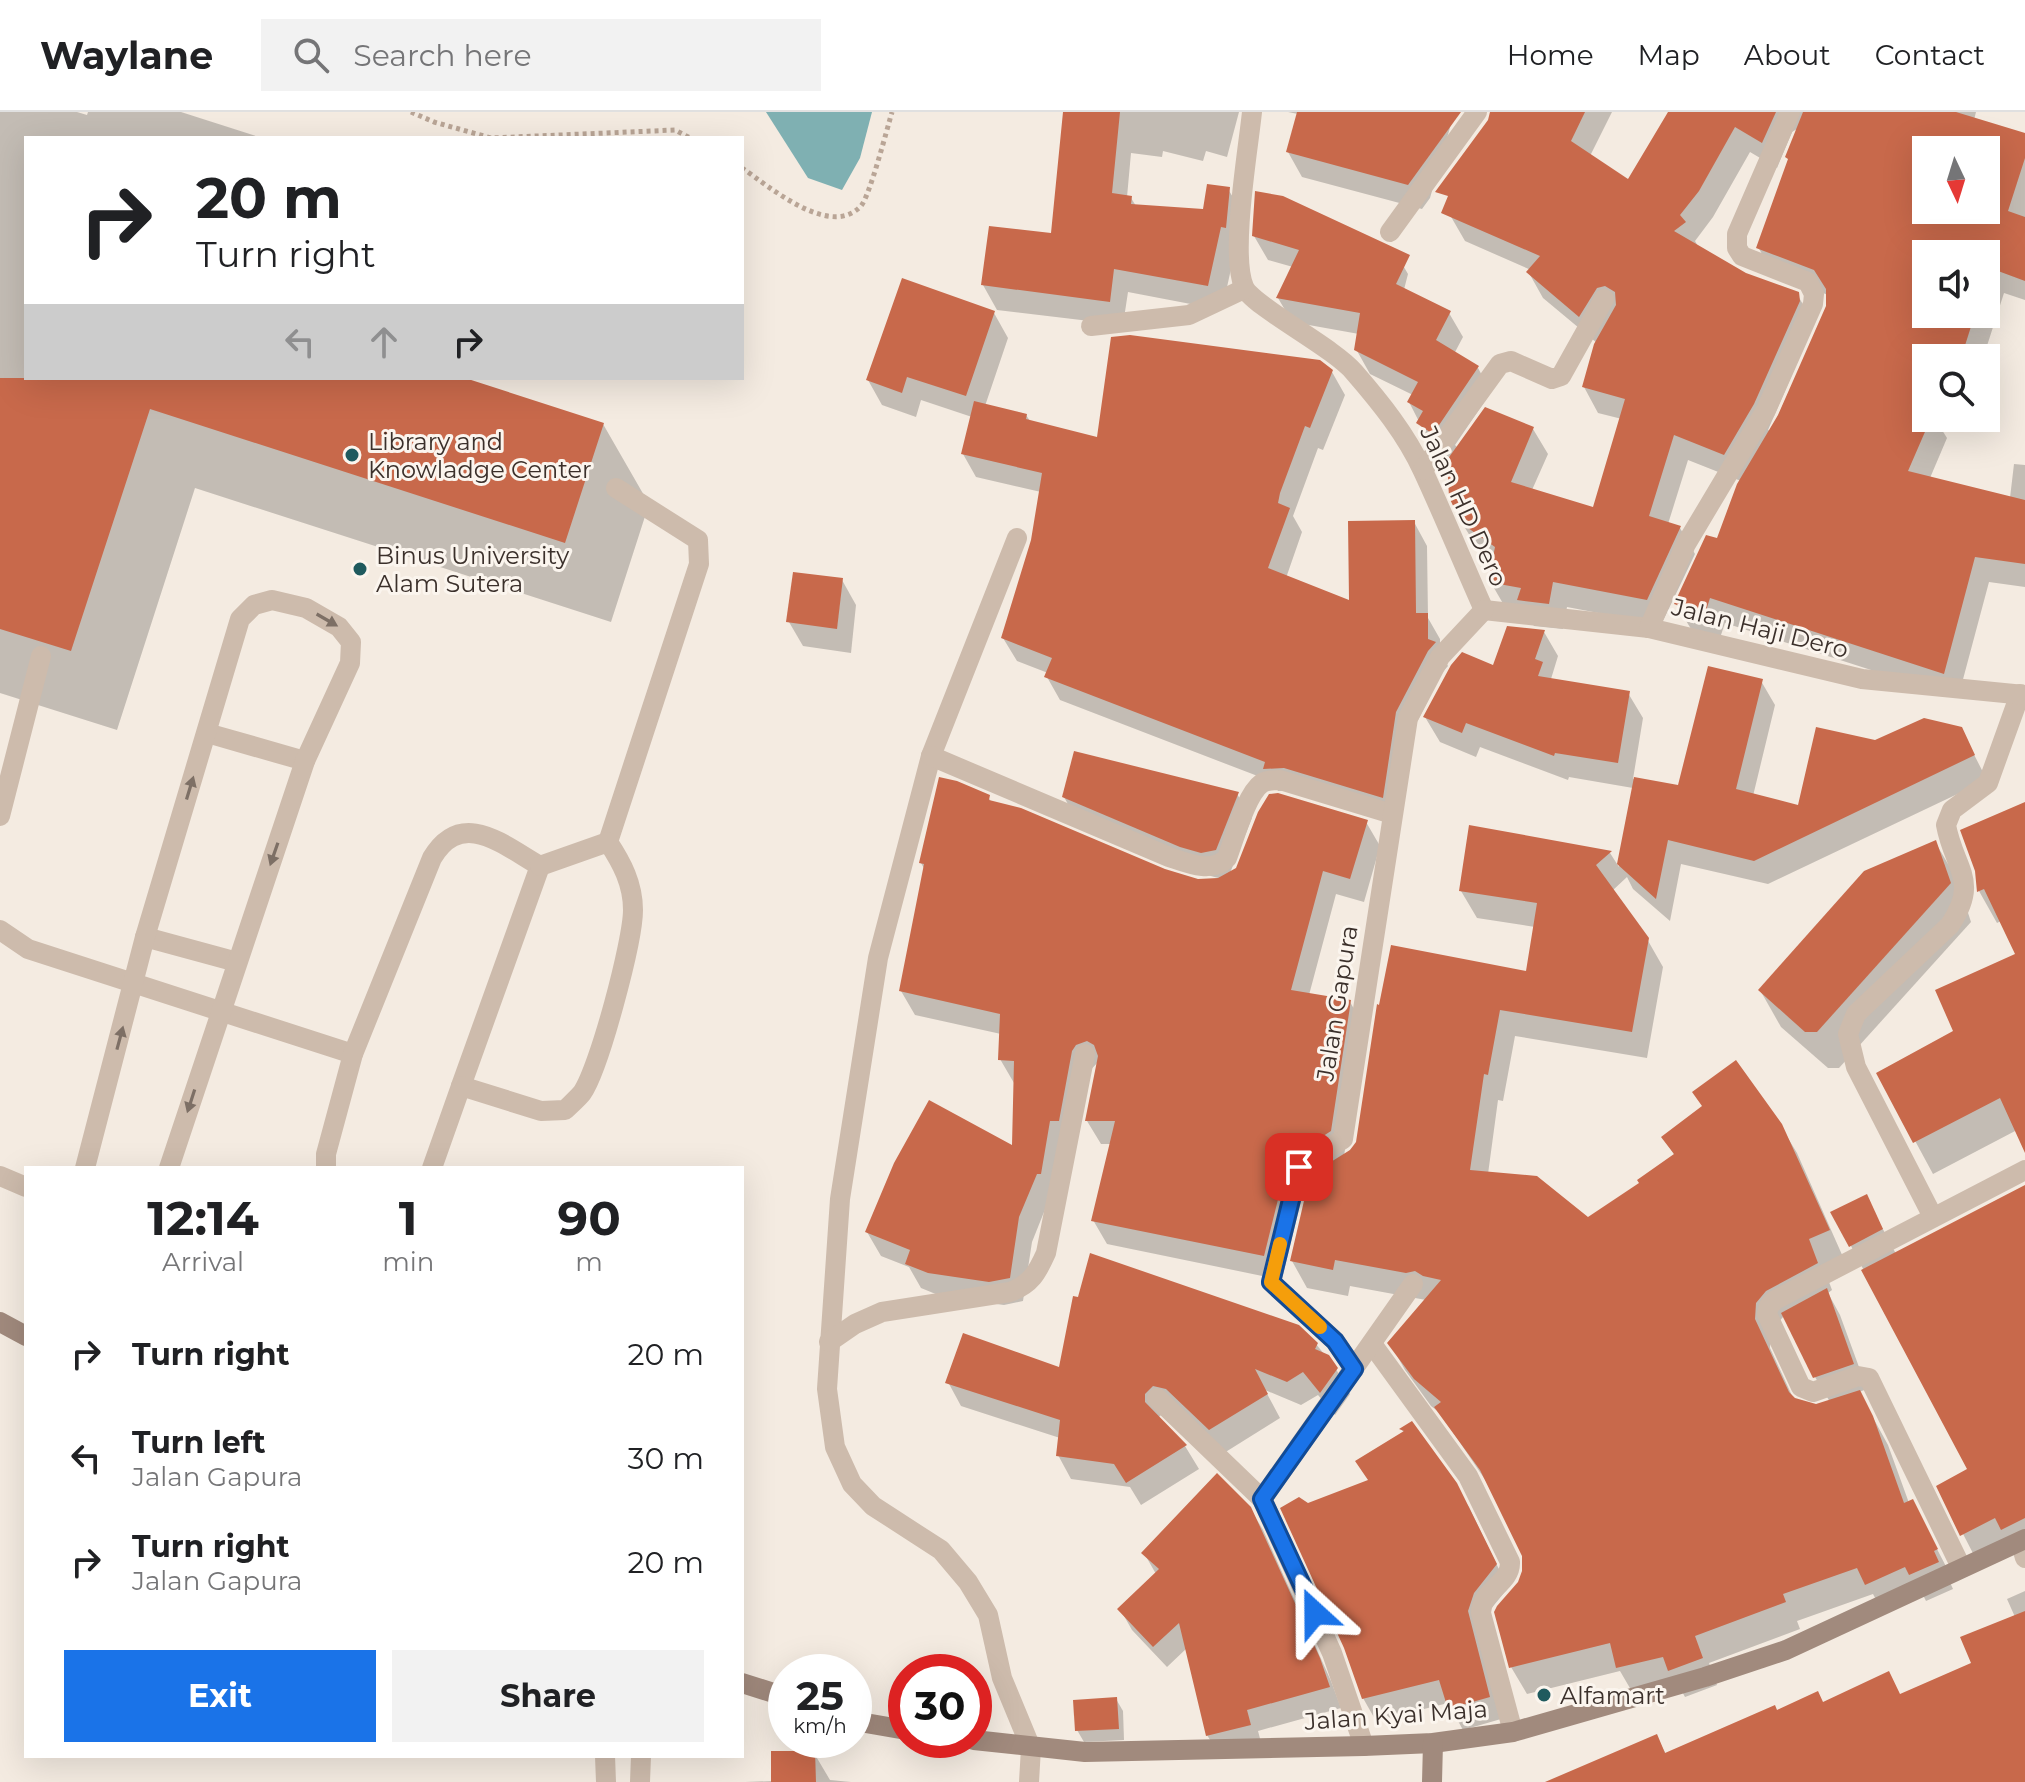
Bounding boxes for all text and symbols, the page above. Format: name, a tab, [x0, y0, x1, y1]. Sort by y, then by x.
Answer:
search box	[261, 19, 821, 91]
text: Waylane	[40, 32, 213, 79]
icon: search	[289, 33, 333, 77]
text: Search here	[353, 37, 532, 74]
text: Home	[1507, 38, 1594, 72]
text: Map	[1638, 38, 1700, 72]
text: About	[1744, 38, 1831, 72]
text: Contact	[1875, 38, 1985, 72]
north arrow	[1912, 136, 2000, 224]
map controls	[1912, 136, 2000, 432]
text: 20 m	[196, 164, 342, 232]
icon: right	[64, 168, 168, 272]
text: Turn right	[196, 232, 376, 276]
button: sound	[1912, 240, 2000, 328]
icon: left	[278, 320, 322, 364]
icon: ahead	[362, 320, 406, 364]
icon: right	[446, 320, 490, 364]
button: search	[1912, 344, 2000, 432]
street label: Jalan HD Dero	[1414, 420, 1514, 591]
place label: Library and Knowladge Center	[368, 427, 592, 484]
marker: Library and Knowladge Center	[343, 446, 361, 464]
place label: Binus University Alam Sutera	[376, 541, 569, 598]
marker: Binus University Alam Sutera	[351, 560, 369, 578]
street label: Jalan Haji Dero	[1668, 592, 1851, 664]
one-way arrow	[316, 613, 338, 627]
one-way arrow	[185, 776, 197, 800]
one-way arrow	[267, 842, 279, 866]
street label: Jalan Gapura	[1310, 923, 1364, 1084]
one-way arrow	[114, 1026, 126, 1051]
one-way arrow	[184, 1089, 197, 1113]
pin	[1265, 1133, 1333, 1201]
icon: arrive	[1277, 1145, 1321, 1189]
text: 12:14	[147, 1189, 259, 1247]
text: 1	[399, 1189, 418, 1247]
text: 90	[558, 1189, 621, 1247]
text: Arrival	[162, 1246, 244, 1278]
text: min	[382, 1246, 434, 1278]
text: m	[575, 1246, 603, 1278]
icon: right	[64, 1332, 108, 1376]
text: Turn right	[132, 1336, 289, 1373]
text: 20 m	[627, 1336, 704, 1373]
text: Turn left	[132, 1424, 265, 1461]
icon: left	[64, 1436, 108, 1480]
text: 30 m	[628, 1440, 704, 1477]
text: Jalan Gapura	[132, 1461, 302, 1493]
text: Turn right	[132, 1528, 289, 1565]
icon: right	[64, 1540, 108, 1584]
text: 20 m	[627, 1544, 704, 1581]
text: Jalan Gapura	[132, 1565, 302, 1597]
position arrow	[1273, 1571, 1357, 1655]
button: Exit	[64, 1650, 376, 1742]
button: Share	[392, 1650, 704, 1742]
speed limit sign: 30	[888, 1654, 992, 1758]
text: 25	[796, 1671, 844, 1720]
place label: Alfamart	[1560, 1681, 1665, 1710]
marker: Alfamart	[1535, 1686, 1553, 1704]
street label: Jalan Kyai Maja	[1302, 1694, 1489, 1736]
text: km/h	[793, 1714, 847, 1738]

